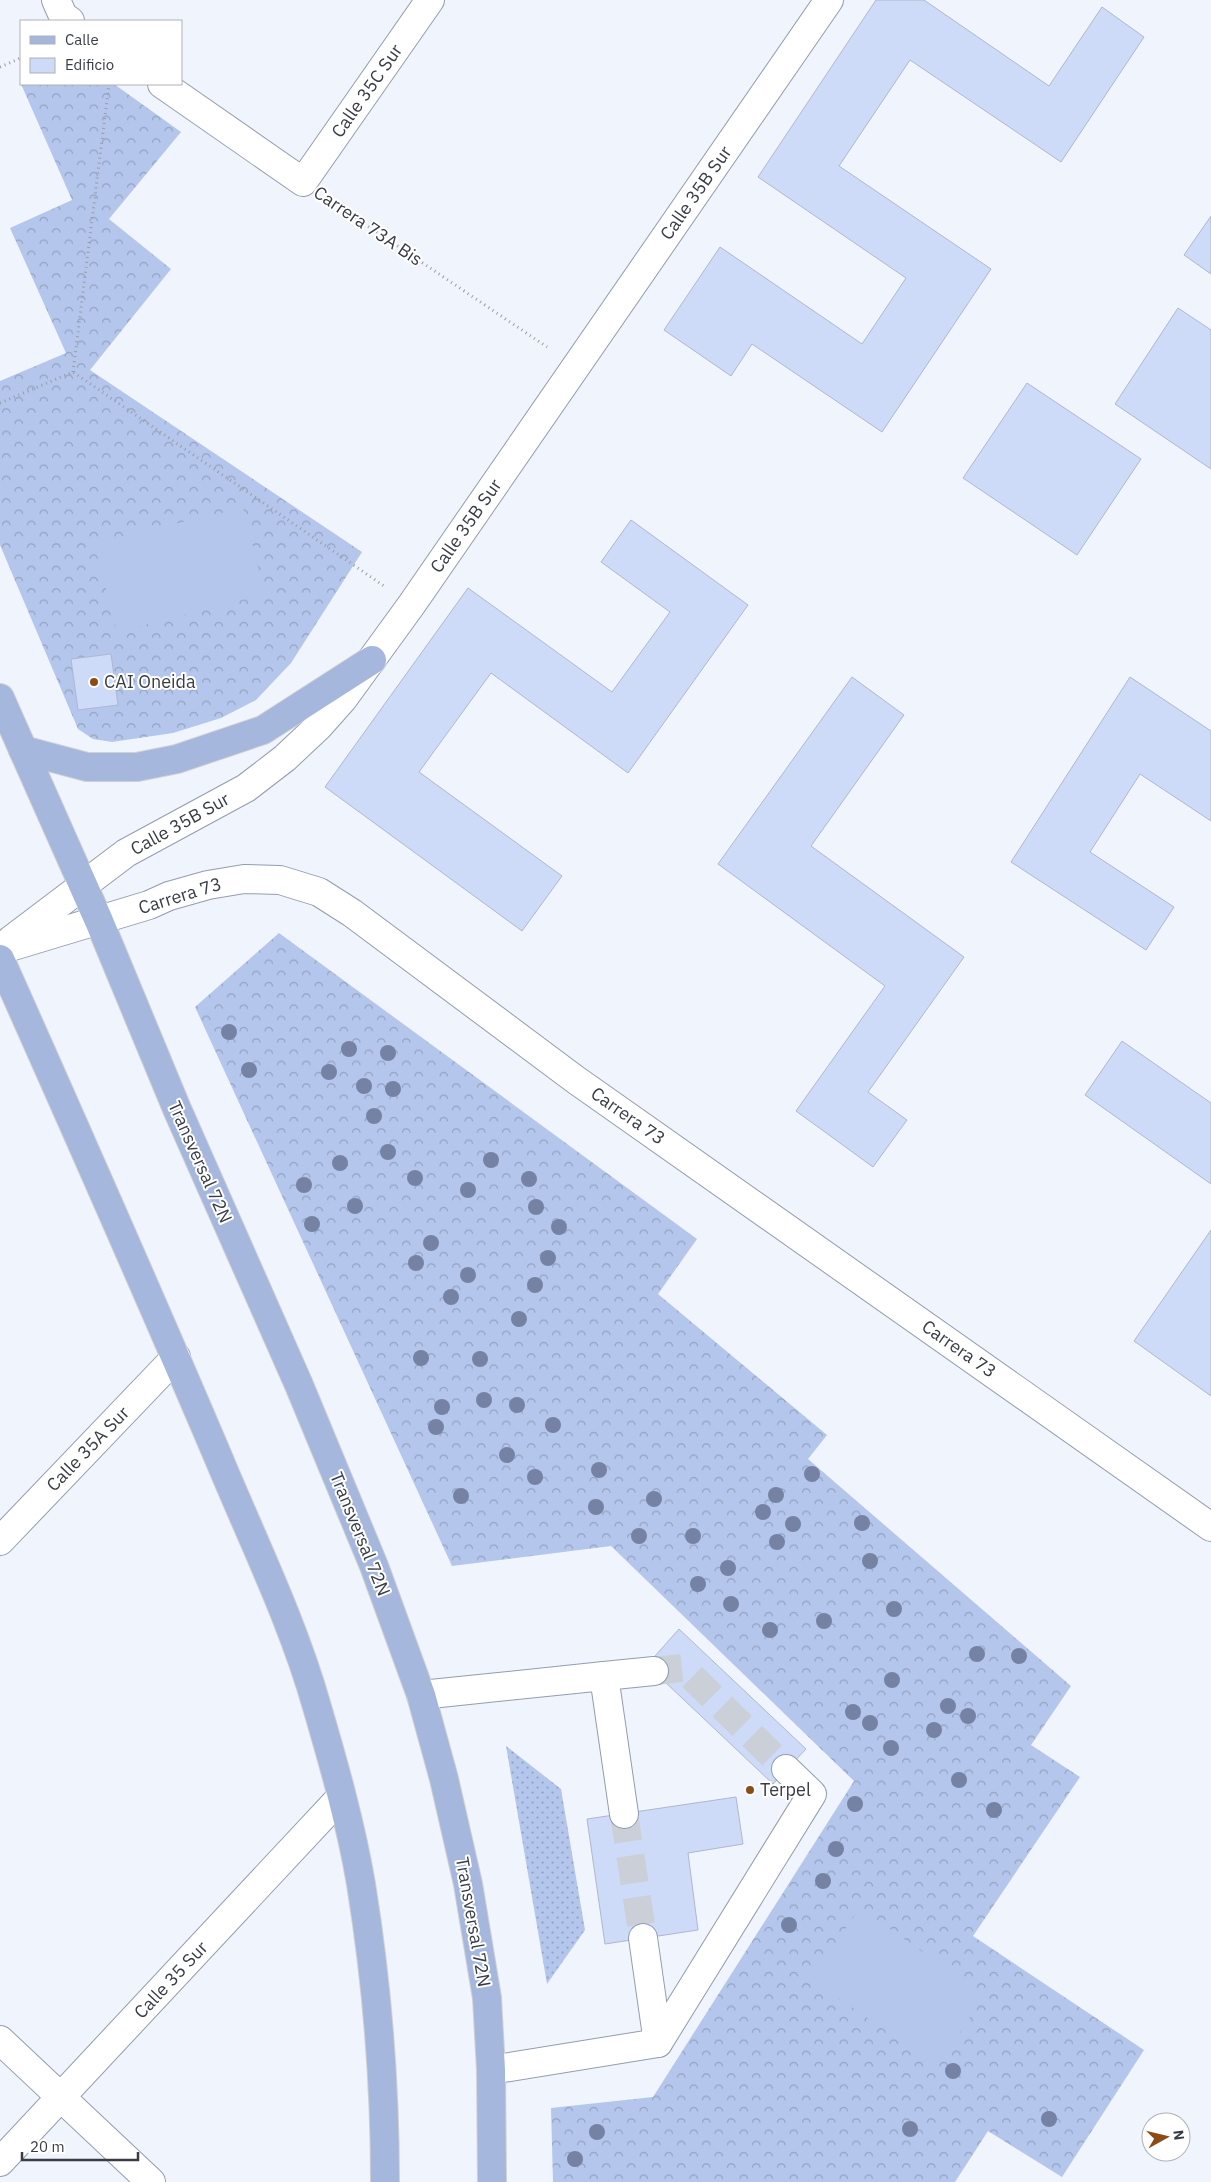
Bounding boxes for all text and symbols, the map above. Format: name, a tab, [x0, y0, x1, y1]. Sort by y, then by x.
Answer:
legend	[20, 20, 182, 85]
text: Calle	[65, 30, 99, 49]
street label: Calle 35C Sur	[326, 39, 407, 142]
text: Edificio	[65, 55, 114, 74]
street label: Calle 35B Sur	[655, 141, 737, 244]
street label: Carrera 73A Bis	[309, 181, 427, 271]
street label: Calle 35B Sur	[425, 474, 507, 577]
place label: CAI Oneida	[104, 670, 196, 693]
marker: CAI Oneida	[88, 676, 100, 688]
street label: Calle 35B Sur	[126, 787, 234, 860]
street label: Carrera 73	[135, 872, 224, 919]
street label: Carrera 73	[587, 1082, 670, 1150]
street label: Transversal 72N	[163, 1097, 238, 1227]
street label: Carrera 73	[918, 1315, 1001, 1383]
street label: Calle 35A Sur	[41, 1401, 134, 1496]
street label: Transversal 72N	[325, 1469, 396, 1599]
place label: Terpel	[760, 1778, 811, 1801]
marker: Terpel	[744, 1784, 756, 1796]
street label: Transversal 72N	[451, 1855, 496, 1989]
street label: Calle 35 Sur	[129, 1936, 213, 2023]
north arrow	[1141, 2112, 1191, 2162]
text: N	[1169, 2129, 1188, 2141]
scale bar	[22, 2130, 139, 2162]
text: 20 m	[30, 2137, 65, 2156]

